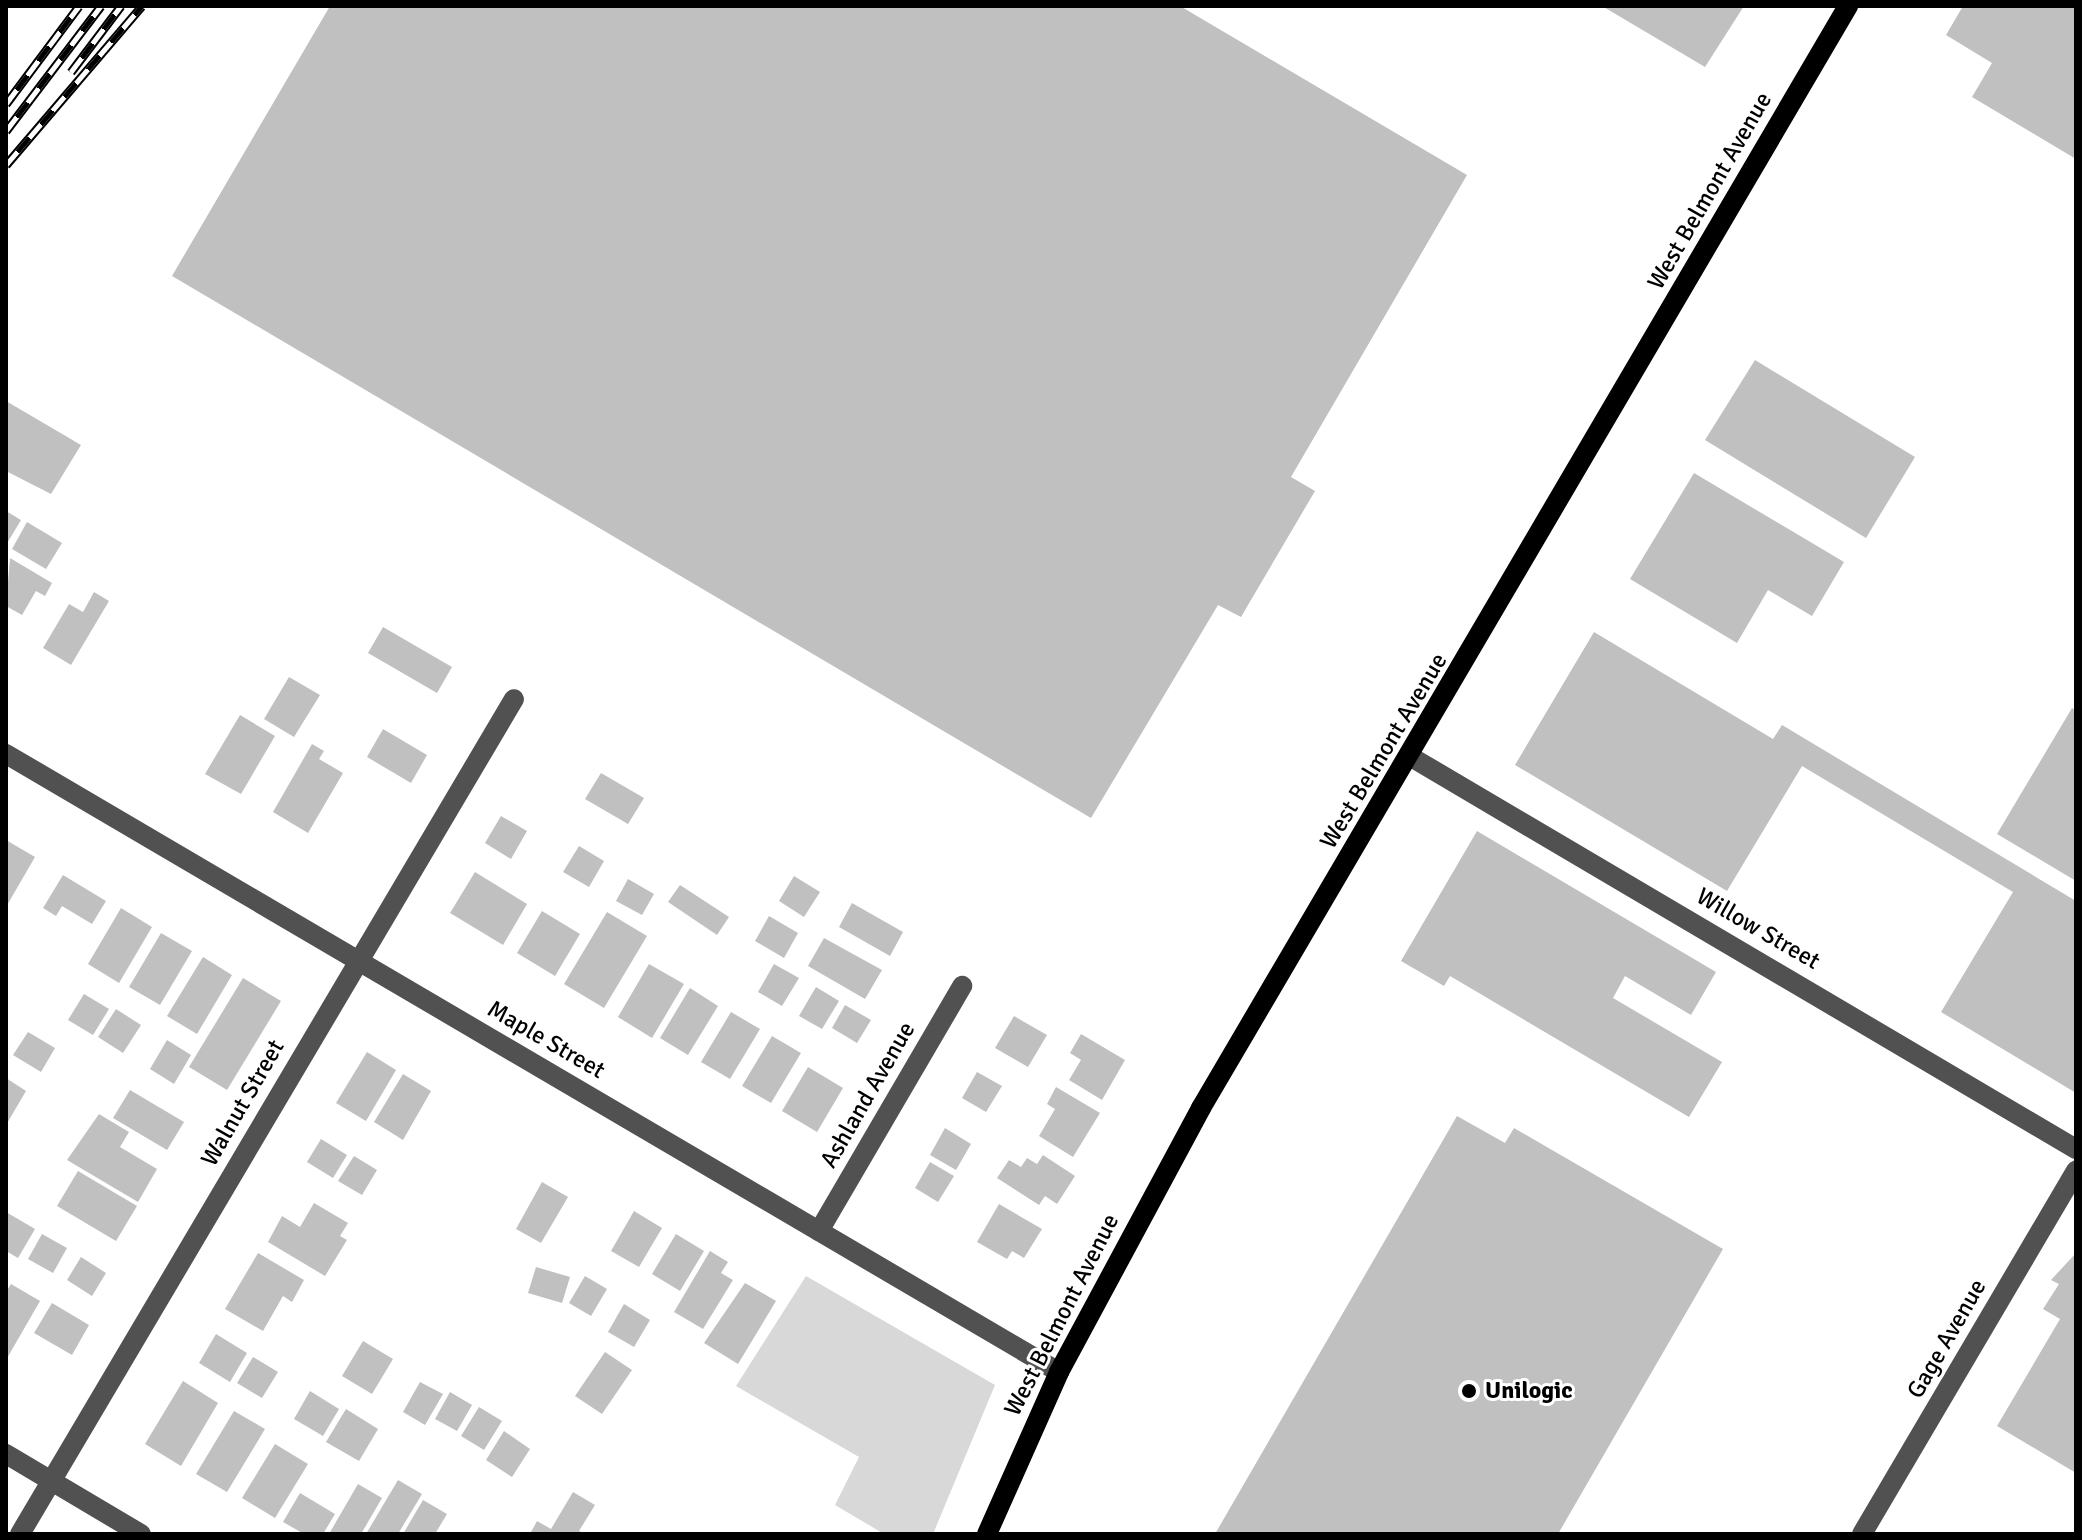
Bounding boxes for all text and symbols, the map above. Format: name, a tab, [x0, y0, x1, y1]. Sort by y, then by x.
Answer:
street label: West Belmont Avenue	[1642, 87, 1778, 295]
street label: West Belmont Avenue	[1314, 648, 1454, 854]
street label: Willow Street	[1691, 882, 1825, 976]
street label: Maple Street	[482, 995, 610, 1085]
street label: Ashland Avenue	[815, 1017, 921, 1173]
street label: Walnut Street	[195, 1035, 291, 1171]
street label: West Belmont Avenue	[999, 1209, 1125, 1421]
street label: Gage Avenue	[1901, 1274, 1993, 1404]
place label: Unilogic	[1485, 1377, 1573, 1405]
marker: Unilogic	[1460, 1382, 1478, 1400]

